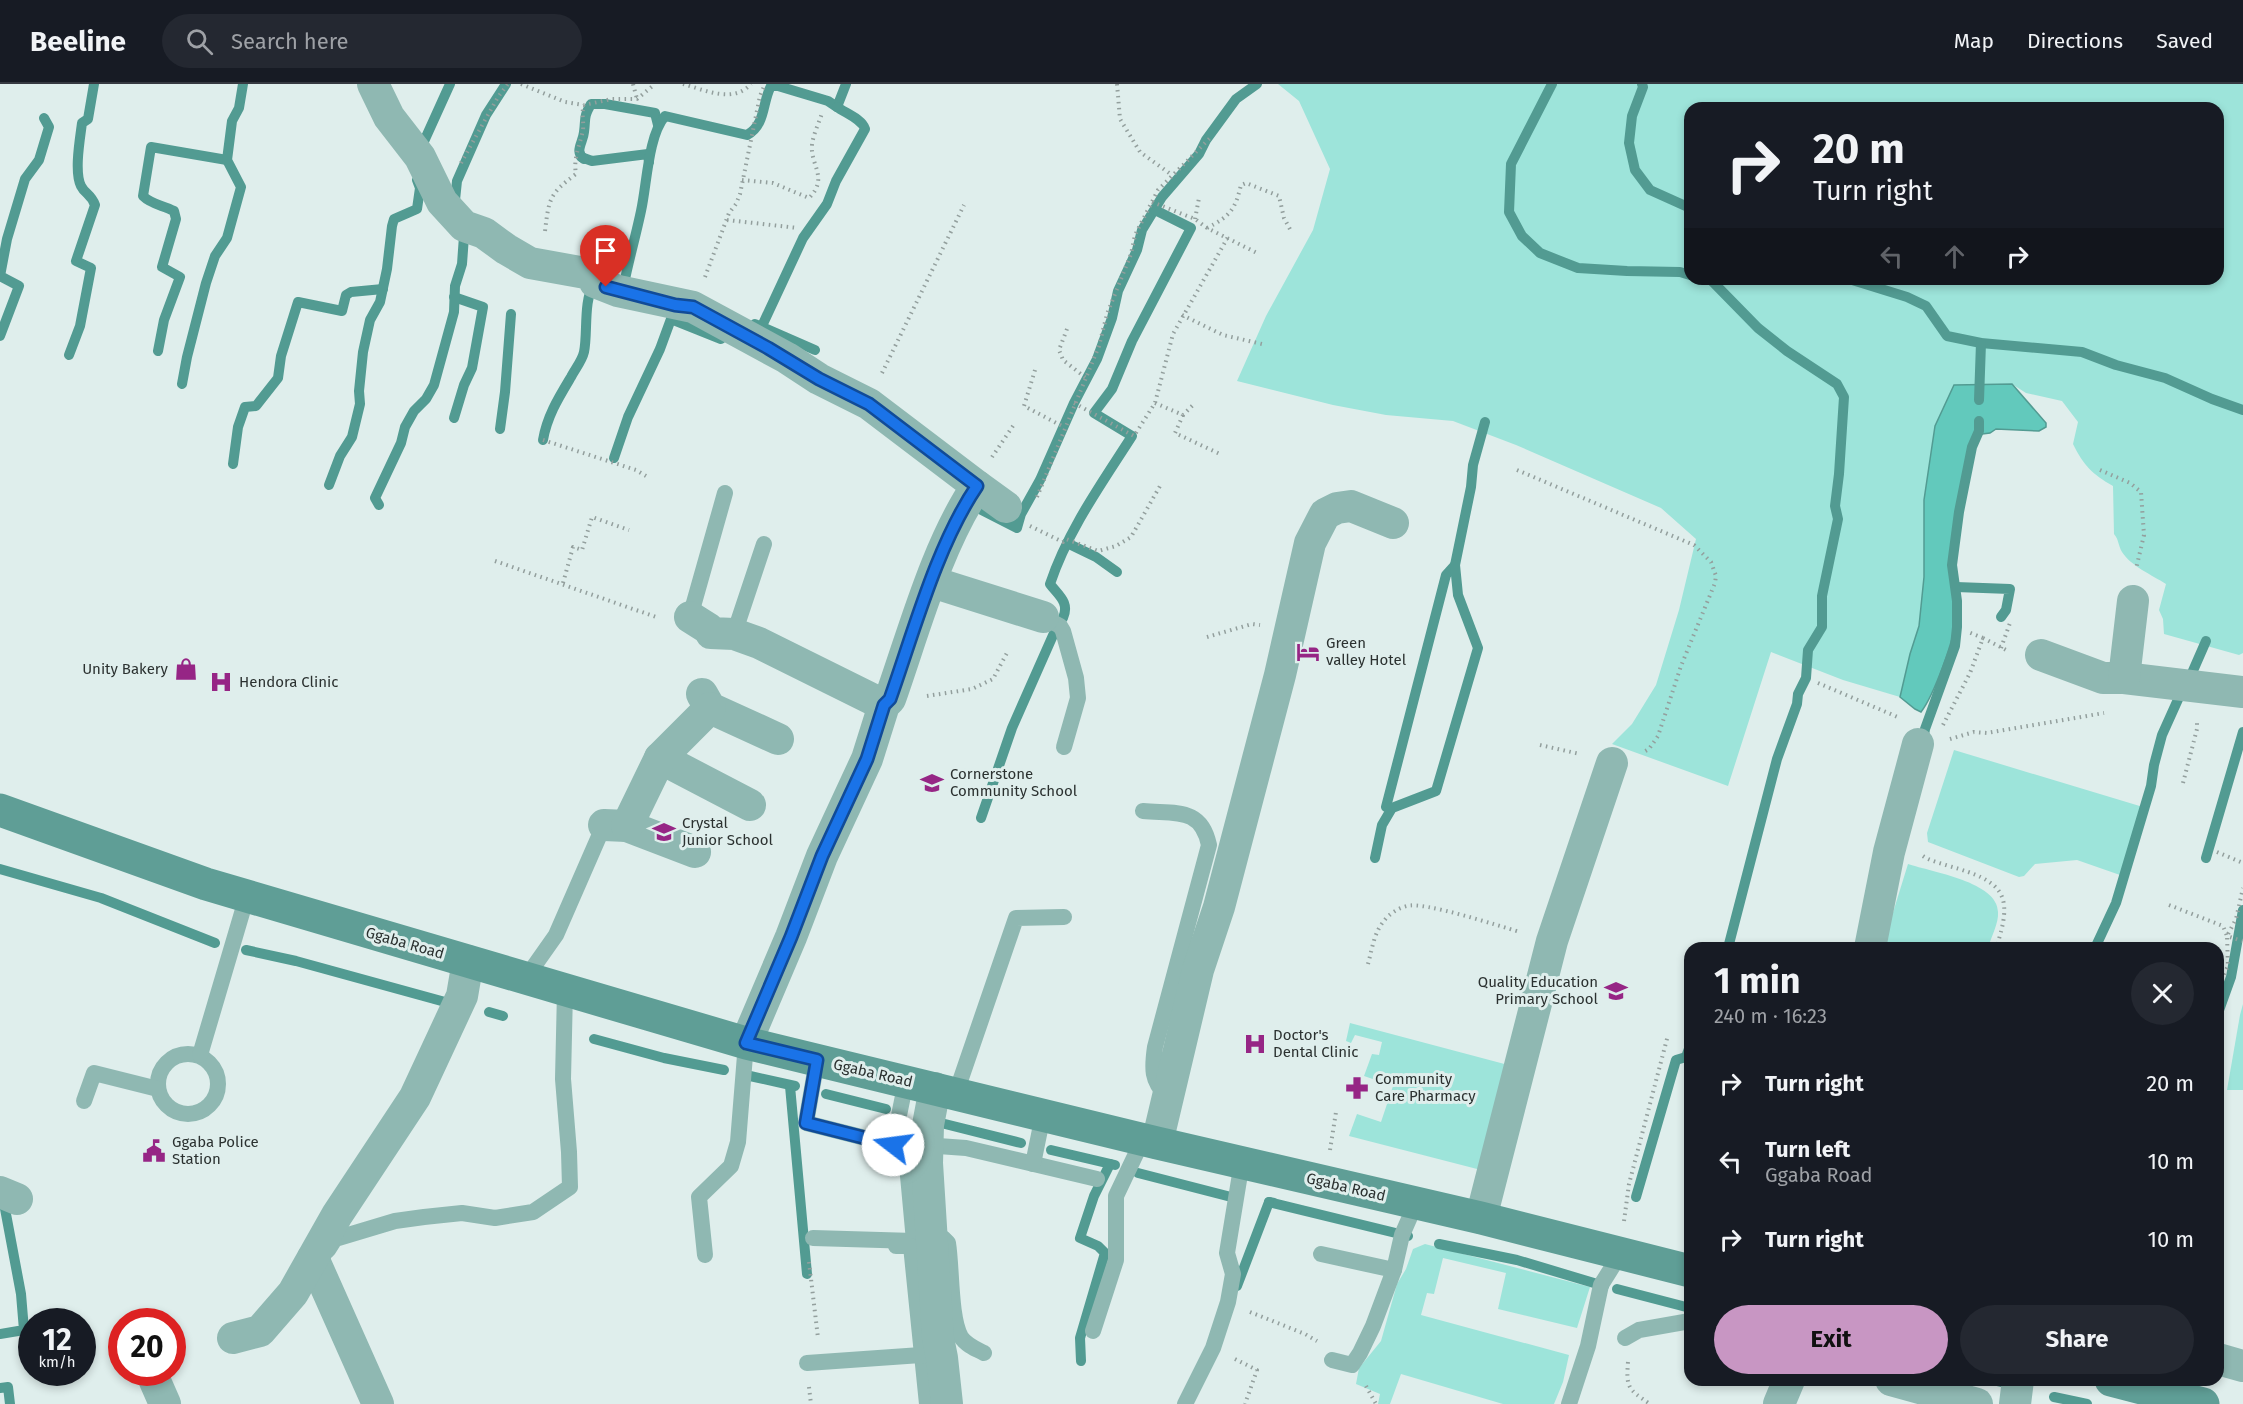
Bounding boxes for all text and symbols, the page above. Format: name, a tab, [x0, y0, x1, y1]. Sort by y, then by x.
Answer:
search box	[162, 14, 582, 68]
text: Beeline	[30, 25, 126, 58]
icon: search	[183, 25, 216, 58]
text: Search here	[231, 28, 349, 55]
text: Map	[1954, 28, 1994, 54]
text: Directions	[2027, 28, 2123, 54]
text: Saved	[2156, 28, 2213, 54]
text: 20 m	[1813, 124, 1905, 174]
icon: right	[1714, 126, 1792, 204]
text: Turn right	[1813, 175, 1933, 207]
pin	[580, 225, 631, 287]
icon: arrive	[589, 234, 622, 267]
icon: left	[1875, 240, 1908, 273]
icon: ahead	[1938, 240, 1971, 273]
icon: right	[2001, 240, 2034, 273]
place label: Green valley Hotel	[1326, 634, 1407, 669]
hotel icon: Green valley Hotel	[1295, 639, 1321, 665]
shop icon: Unity Bakery	[173, 656, 199, 682]
place label: Unity Bakery	[82, 660, 169, 678]
hospital icon: Hendora Clinic	[208, 669, 234, 695]
place label: Hendora Clinic	[239, 673, 338, 691]
place label: Cornerstone Community School	[950, 765, 1078, 800]
school or university icon: Cornerstone Community School	[919, 770, 945, 796]
place label: Crystal Junior School	[682, 814, 774, 849]
school or university icon: Crystal Junior School	[651, 819, 677, 845]
street label: Ggaba Road	[364, 923, 446, 963]
text: 1 min	[1714, 959, 1801, 1003]
button: close	[2131, 962, 2194, 1025]
place label: Quality Education Primary School	[1478, 973, 1599, 1008]
school or university icon: Quality Education Primary School	[1603, 978, 1629, 1004]
text: 240 m · 16:23	[1714, 1004, 1827, 1028]
place label: Doctor's Dental Clinic	[1273, 1026, 1358, 1061]
hospital icon: Doctor's Dental Clinic	[1242, 1031, 1268, 1057]
street label: Ggaba Road	[832, 1055, 914, 1091]
icon: right	[1714, 1067, 1747, 1100]
place label: Community Care Pharmacy	[1375, 1070, 1476, 1105]
text: Turn right	[1765, 1070, 1864, 1097]
text: 20 m	[2146, 1070, 2194, 1097]
pharmacy icon: Community Care Pharmacy	[1344, 1075, 1370, 1101]
position arrow	[861, 1113, 925, 1177]
place label: Ggaba Police Station	[172, 1133, 259, 1168]
text: Turn left	[1765, 1136, 1850, 1163]
public building icon: Ggaba Police Station	[141, 1138, 167, 1164]
icon: left	[1714, 1145, 1747, 1178]
text: 10 m	[2148, 1148, 2194, 1175]
text: Ggaba Road	[1765, 1163, 1873, 1187]
street label: Ggaba Road	[1305, 1169, 1387, 1205]
icon: right	[1714, 1223, 1747, 1256]
text: Turn right	[1765, 1226, 1864, 1253]
text: 10 m	[2148, 1226, 2194, 1253]
button: Exit	[1714, 1305, 1948, 1374]
button: Share	[1960, 1305, 2194, 1374]
speed limit sign: 20	[108, 1308, 186, 1386]
text: 12	[42, 1322, 72, 1358]
text: km/h	[38, 1353, 76, 1371]

